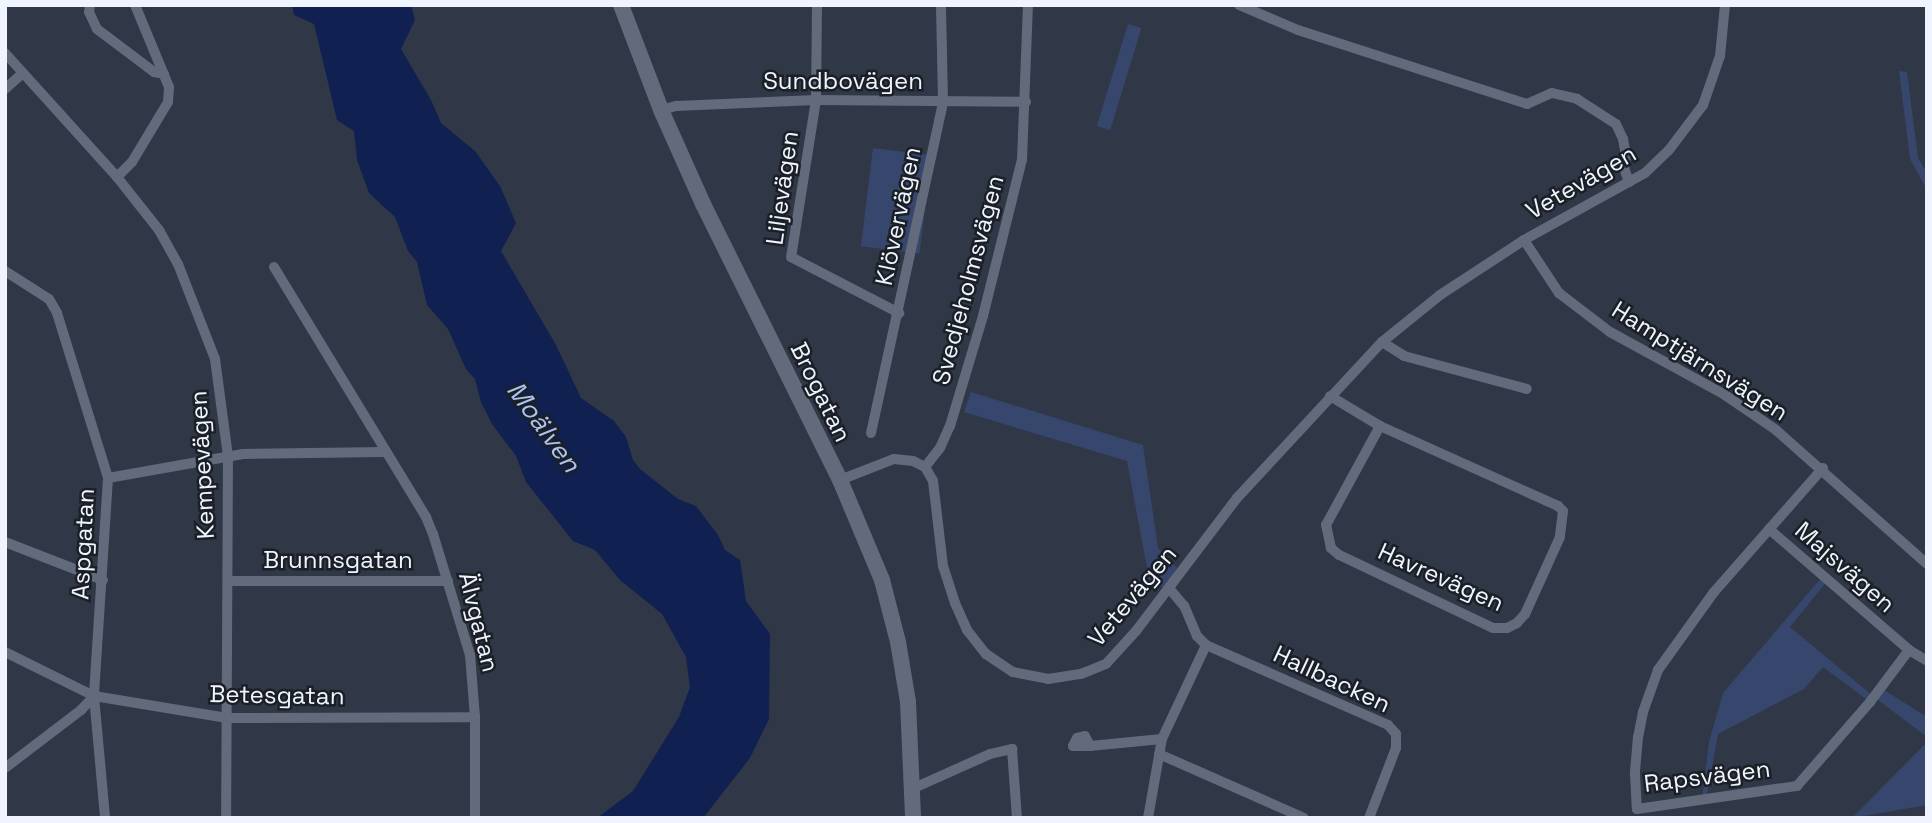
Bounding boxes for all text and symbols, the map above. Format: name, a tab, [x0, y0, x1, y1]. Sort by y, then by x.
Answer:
street label: Sundbovägen	[763, 67, 923, 95]
street label: Liljevägen	[760, 129, 804, 247]
street label: Vetevägen	[1521, 139, 1641, 225]
street label: Klövervägen	[869, 144, 927, 288]
street label: Svedjeholmsvägen	[926, 172, 1010, 388]
street label: Hamptjärnsvägen	[1607, 295, 1793, 427]
street label: Brogatan	[785, 337, 857, 447]
water label: Moälven	[500, 375, 586, 479]
street label: Kempevägen	[184, 390, 220, 540]
street label: Aspgatan	[66, 488, 100, 600]
street label: Majsvägen	[1789, 516, 1901, 618]
street label: Havrevägen	[1374, 536, 1508, 618]
street label: Vetevägen	[1082, 540, 1182, 652]
street label: Brunnsgatan	[263, 546, 413, 574]
street label: Älvgatan	[453, 569, 505, 675]
street label: Hallbacken	[1269, 639, 1395, 719]
street label: Betesgatan	[209, 679, 345, 711]
street label: Rapsvägen	[1642, 754, 1772, 798]

